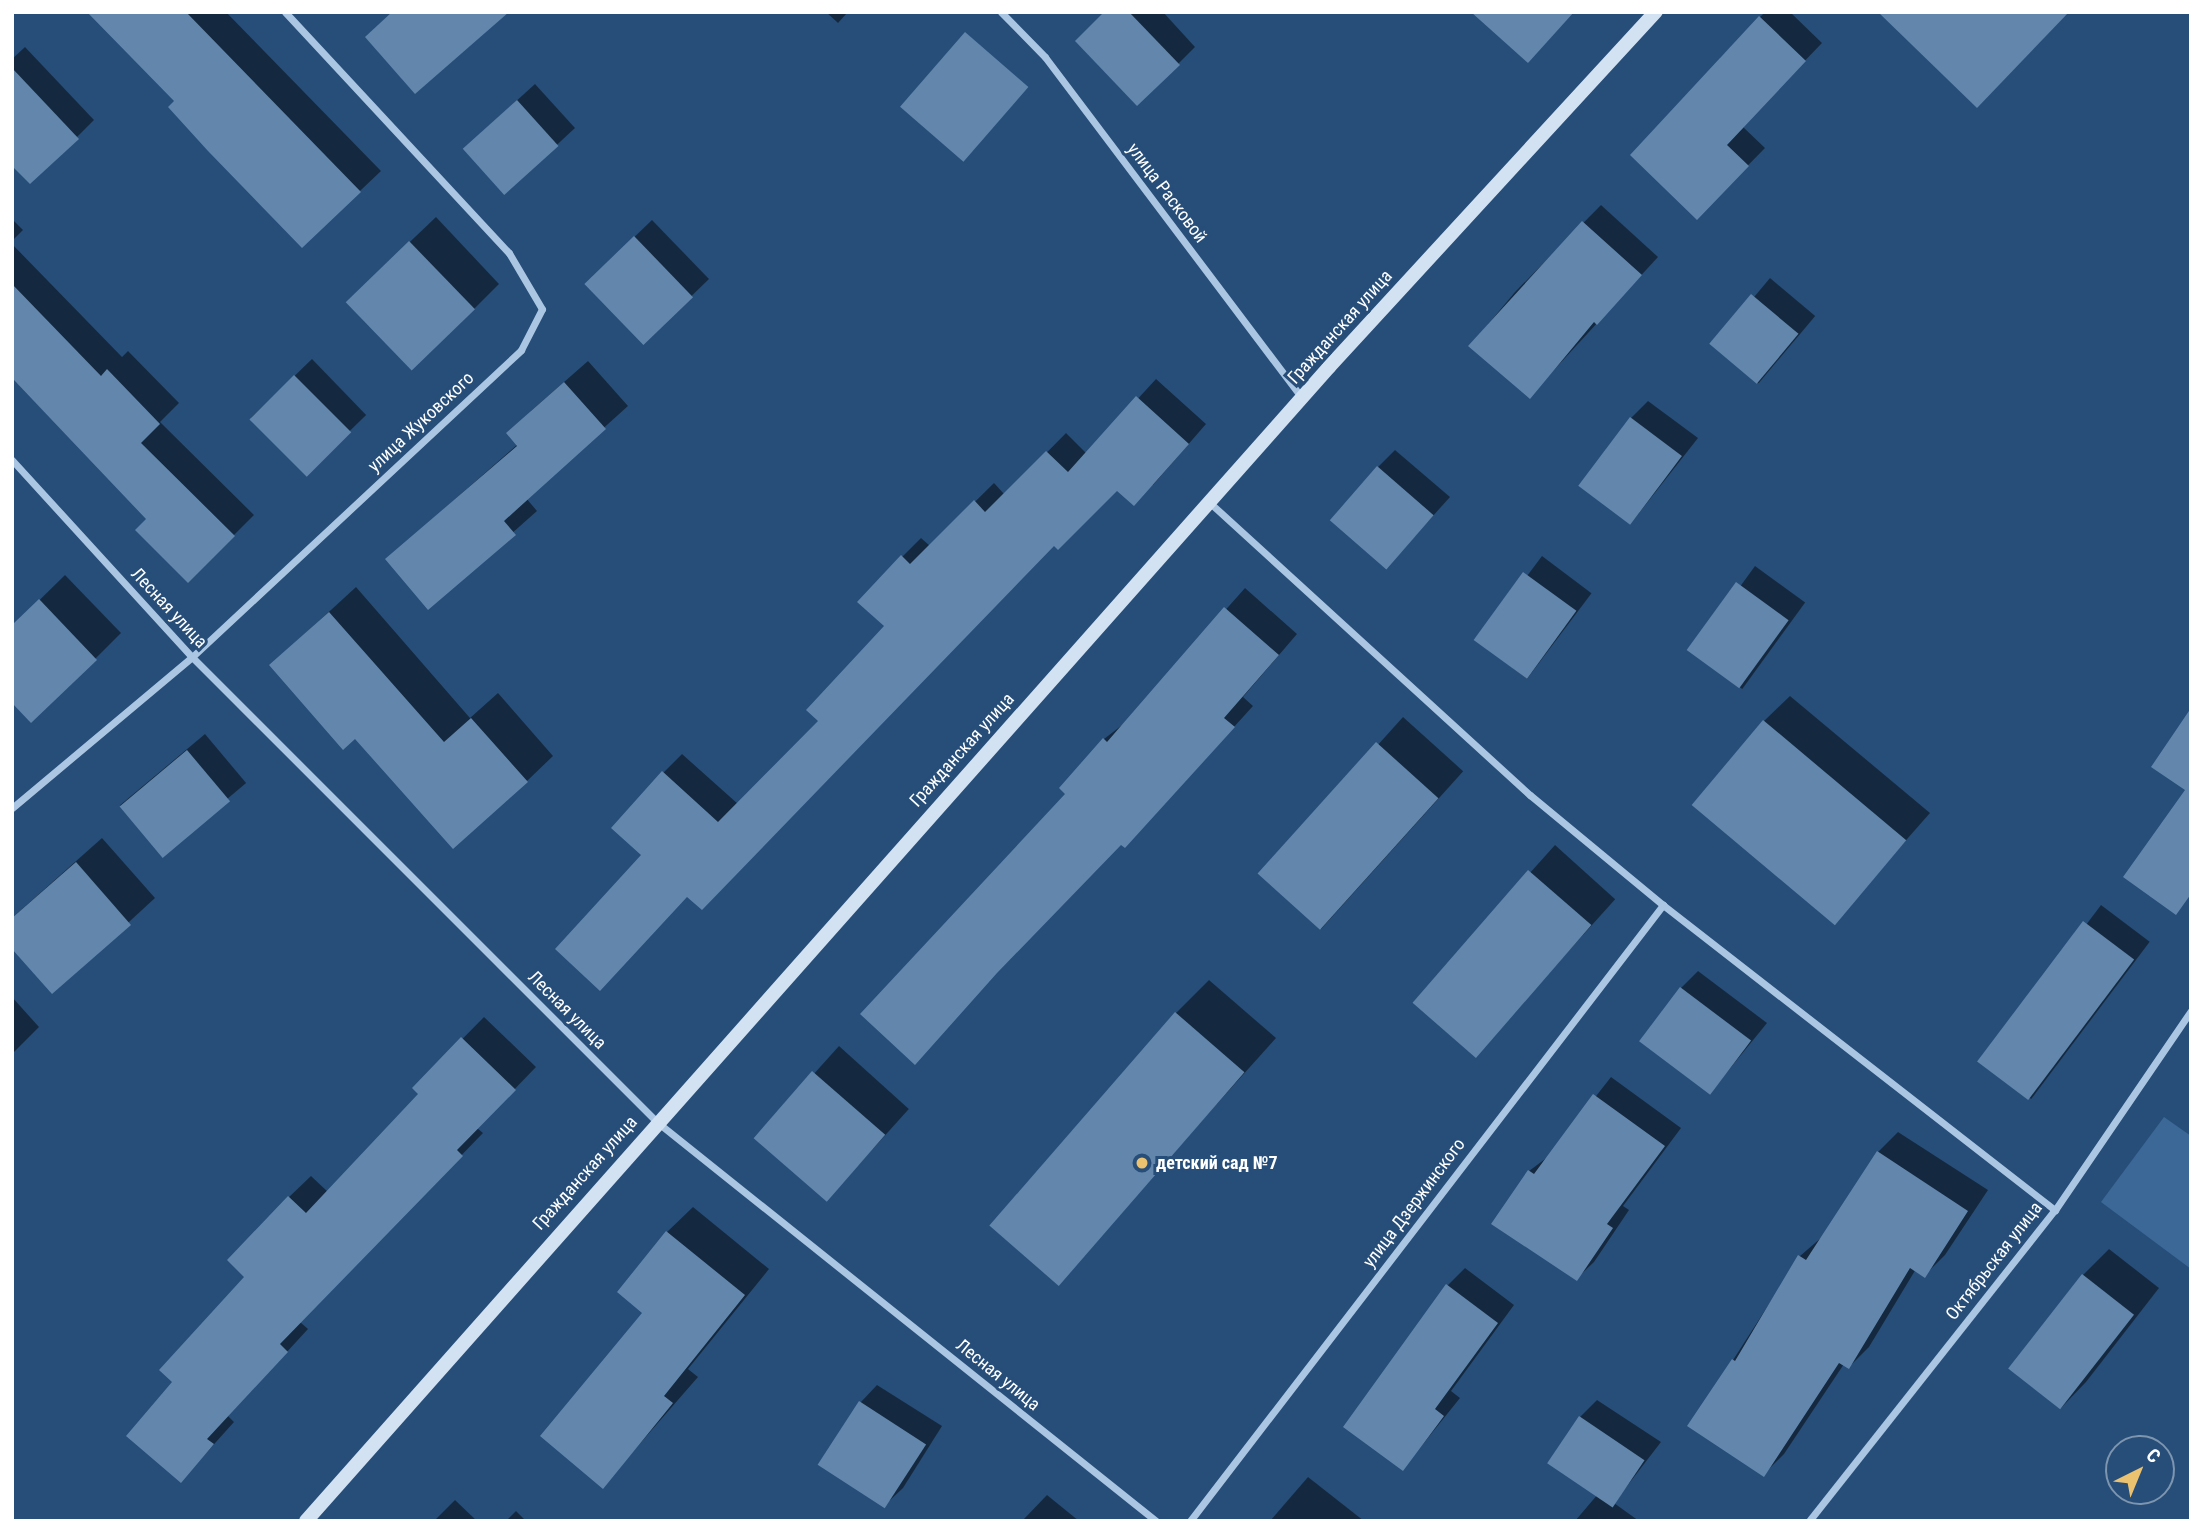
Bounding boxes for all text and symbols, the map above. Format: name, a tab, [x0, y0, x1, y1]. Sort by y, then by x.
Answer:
street label: улица Расковой	[1122, 139, 1212, 247]
street label: Гражданская улица	[1283, 266, 1397, 388]
street label: улица Жуковского	[364, 367, 478, 477]
street label: Лесная улица	[126, 563, 212, 653]
street label: Гражданская улица	[905, 689, 1019, 811]
street label: Лесная улица	[523, 966, 611, 1054]
street label: Гражданская улица	[528, 1112, 642, 1234]
street label: улица Дзержинского	[1358, 1134, 1470, 1272]
place label: детский сад №7	[1156, 1152, 1278, 1174]
marker: детский сад №7	[1134, 1155, 1150, 1171]
street label: Октябрьская улица	[1941, 1198, 2047, 1324]
street label: Лесная улица	[952, 1335, 1044, 1415]
north arrow	[2105, 1435, 2175, 1505]
text: С	[2141, 1444, 2165, 1468]

